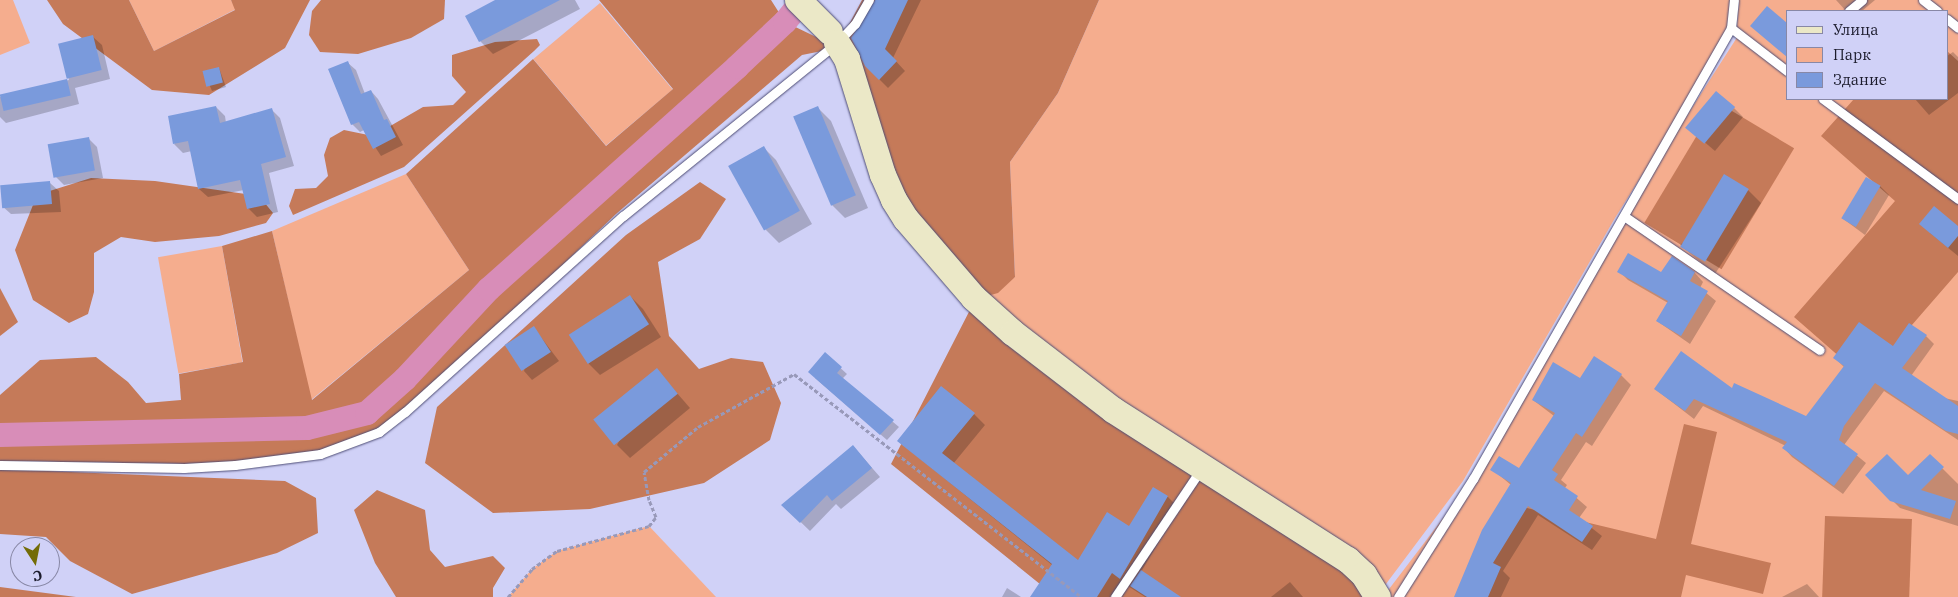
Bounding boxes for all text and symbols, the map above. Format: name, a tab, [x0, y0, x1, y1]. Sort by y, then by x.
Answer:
legend	[1786, 10, 1948, 100]
text: Улица	[1833, 20, 1878, 39]
text: Парк	[1833, 45, 1871, 64]
text: Здание	[1833, 70, 1887, 89]
north arrow	[10, 537, 60, 587]
text: С	[31, 566, 44, 585]

